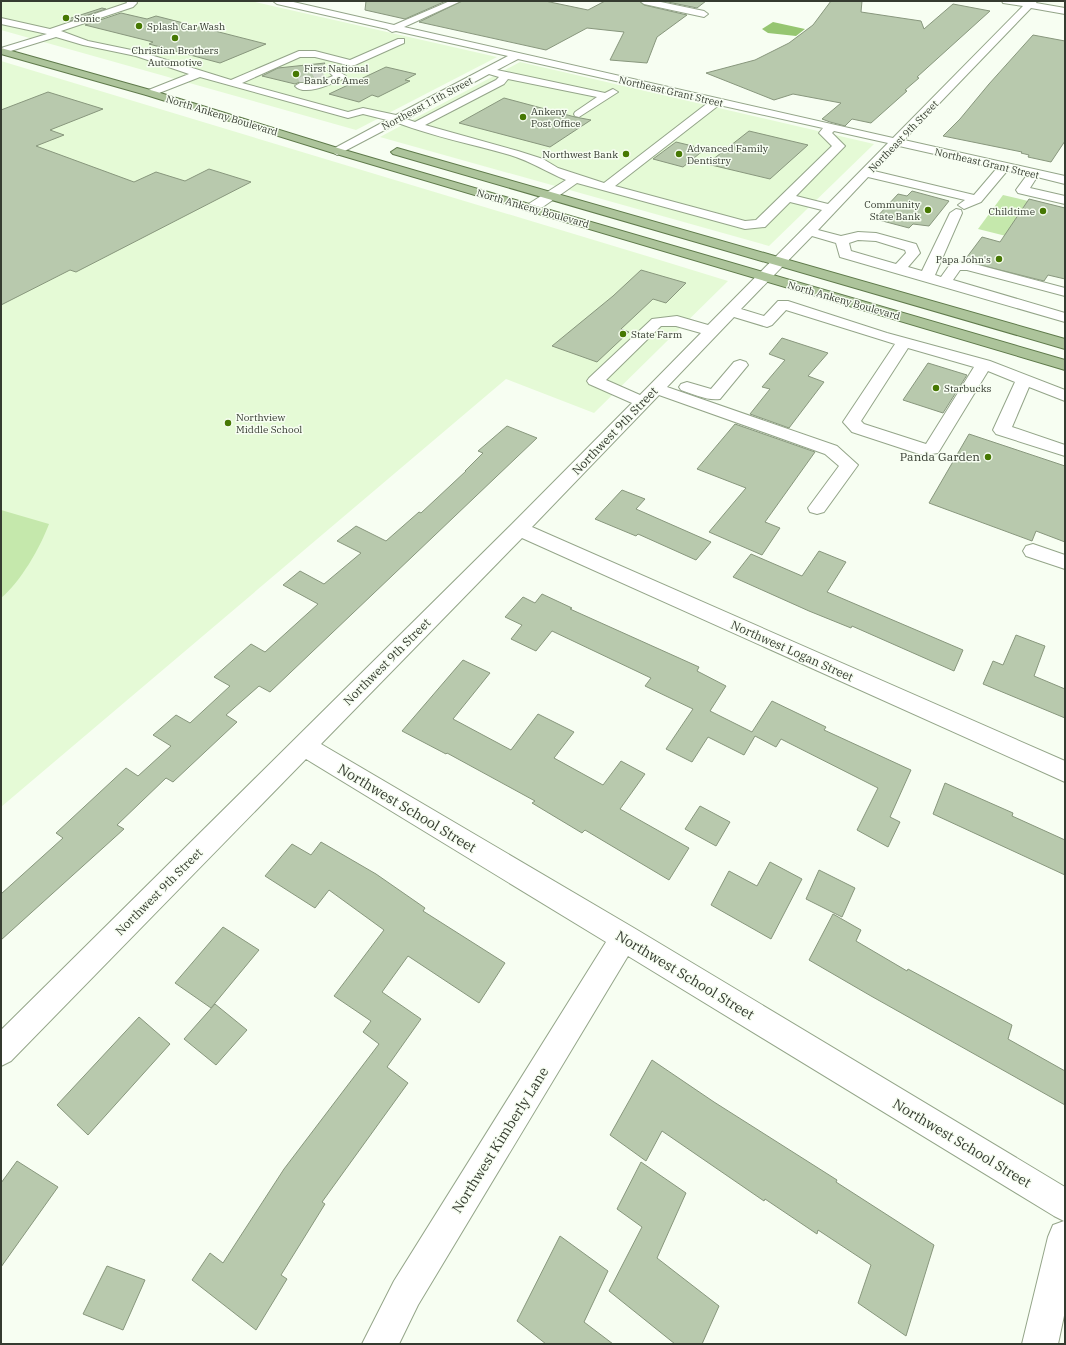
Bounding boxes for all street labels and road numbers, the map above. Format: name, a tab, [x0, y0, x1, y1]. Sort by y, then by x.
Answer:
street label: Northeast Grant Street	[617, 73, 725, 110]
street label: Northeast 11th Street	[379, 74, 475, 133]
street label: North Ankeny Boulevard	[164, 92, 279, 139]
street label: Northeast 9th Street	[866, 97, 942, 175]
street label: Northeast Grant Street	[933, 145, 1041, 182]
street label: North Ankeny Boulevard	[475, 186, 591, 231]
street label: North Ankeny Boulevard	[786, 278, 902, 323]
street label: Northwest 9th Street	[569, 383, 661, 478]
street label: Northwest 9th Street	[340, 615, 433, 708]
street label: Northwest Logan Street	[729, 617, 856, 684]
street label: Northwest School Street	[334, 759, 480, 857]
street label: Northwest 9th Street	[112, 845, 205, 938]
street label: Northwest School Street	[612, 926, 758, 1024]
street label: Northwest Kimberly Lane	[448, 1064, 552, 1216]
street label: Northwest School Street	[889, 1094, 1035, 1192]

